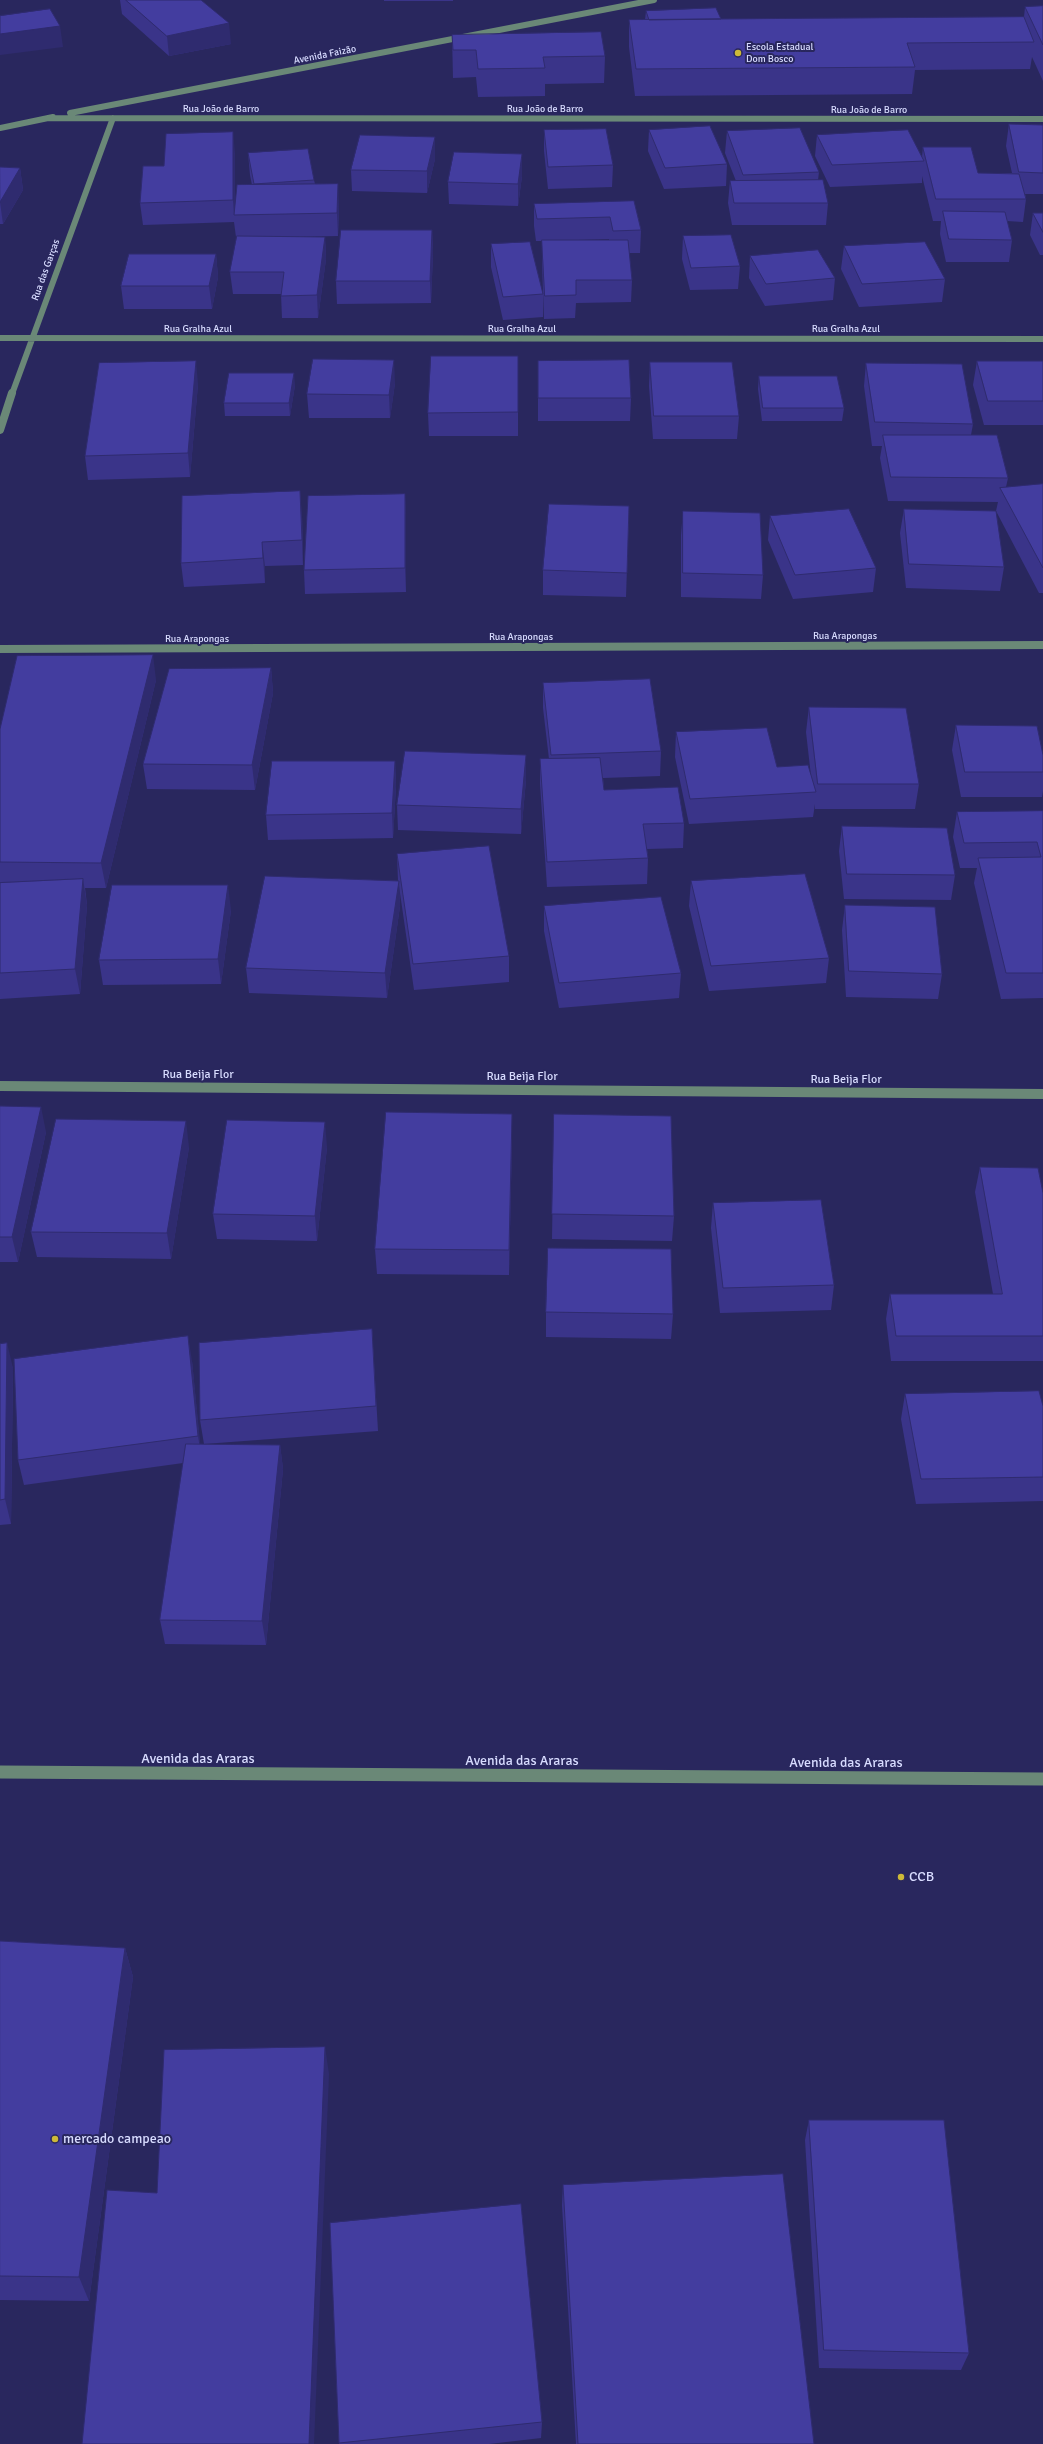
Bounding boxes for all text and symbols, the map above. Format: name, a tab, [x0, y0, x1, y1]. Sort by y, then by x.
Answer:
place label: Escola Estadual Dom Bosco	[746, 41, 813, 64]
street label: Avenida Faizão	[293, 43, 357, 67]
marker: Escola Estadual Dom Bosco	[733, 48, 743, 58]
street label: Rua João de Barro	[183, 103, 259, 115]
street label: Rua João de Barro	[507, 103, 583, 115]
street label: Rua João de Barro	[831, 104, 907, 116]
street label: Rua das Garças	[29, 238, 63, 302]
street label: Rua Gralha Azul	[164, 323, 232, 335]
street label: Rua Gralha Azul	[488, 323, 556, 335]
street label: Rua Gralha Azul	[812, 323, 880, 335]
street label: Rua Arapongas	[813, 630, 877, 642]
street label: Rua Arapongas	[489, 631, 553, 643]
street label: Rua Arapongas	[165, 633, 229, 645]
street label: Rua Beija Flor	[162, 1068, 234, 1082]
street label: Rua Beija Flor	[486, 1070, 558, 1084]
street label: Rua Beija Flor	[810, 1073, 882, 1087]
street label: Avenida das Araras	[141, 1751, 255, 1767]
street label: Avenida das Araras	[465, 1753, 579, 1769]
street label: Avenida das Araras	[789, 1755, 903, 1771]
place label: CCB	[909, 1869, 934, 1885]
marker: CCB	[896, 1872, 906, 1882]
place label: mercado campeao	[63, 2131, 171, 2147]
marker: mercado campeao	[50, 2134, 60, 2144]

